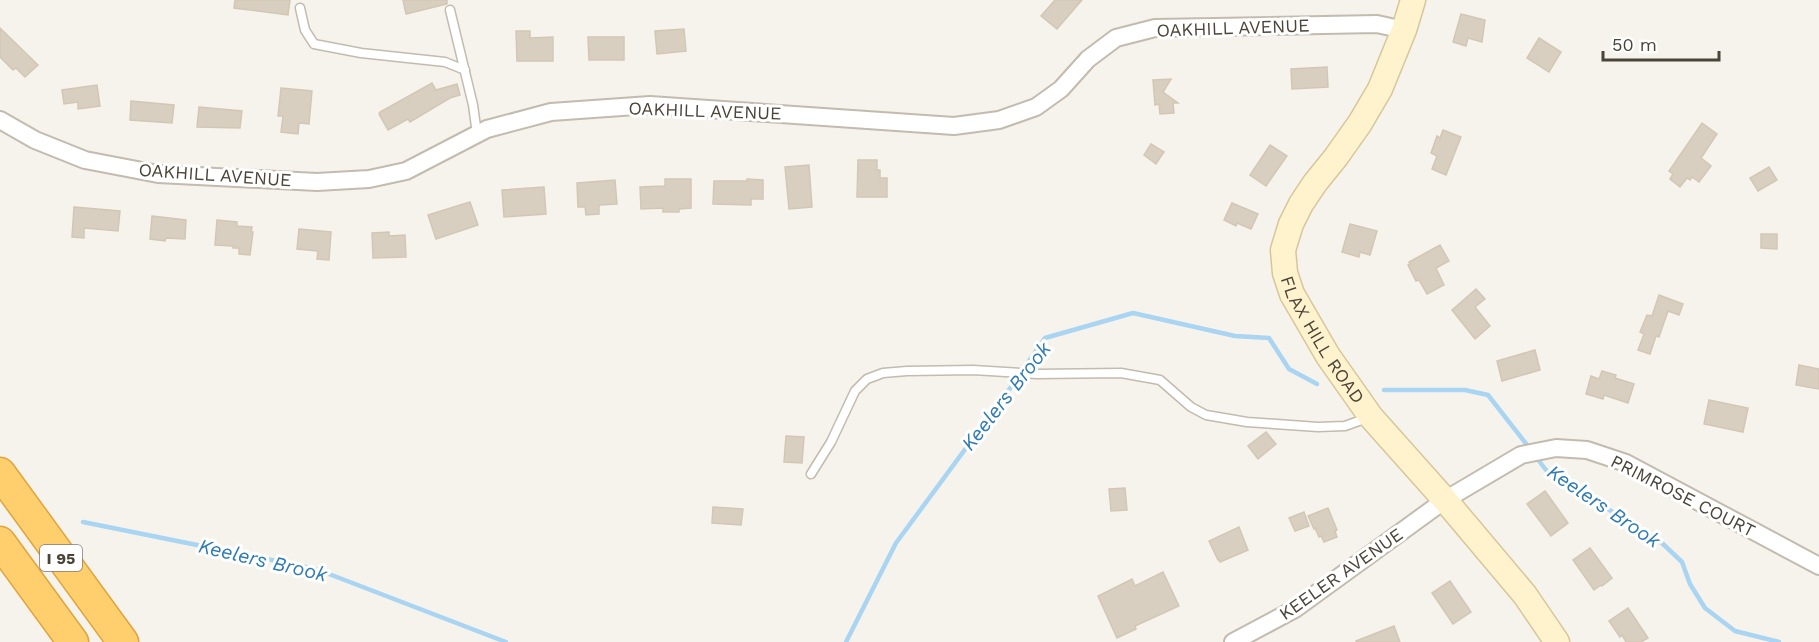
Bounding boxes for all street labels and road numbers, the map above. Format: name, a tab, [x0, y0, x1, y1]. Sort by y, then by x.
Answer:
street label: OAKHILL AVENUE	[1156, 14, 1310, 41]
street label: OAKHILL AVENUE	[628, 97, 782, 124]
street label: OAKHILL AVENUE	[138, 159, 292, 190]
street label: FLAX HILL ROAD	[1277, 273, 1369, 407]
street label: PRIMROSE COURT	[1608, 450, 1759, 541]
street label: KEELER AVENUE	[1275, 523, 1406, 624]
road number: I 95	[40, 545, 82, 571]

